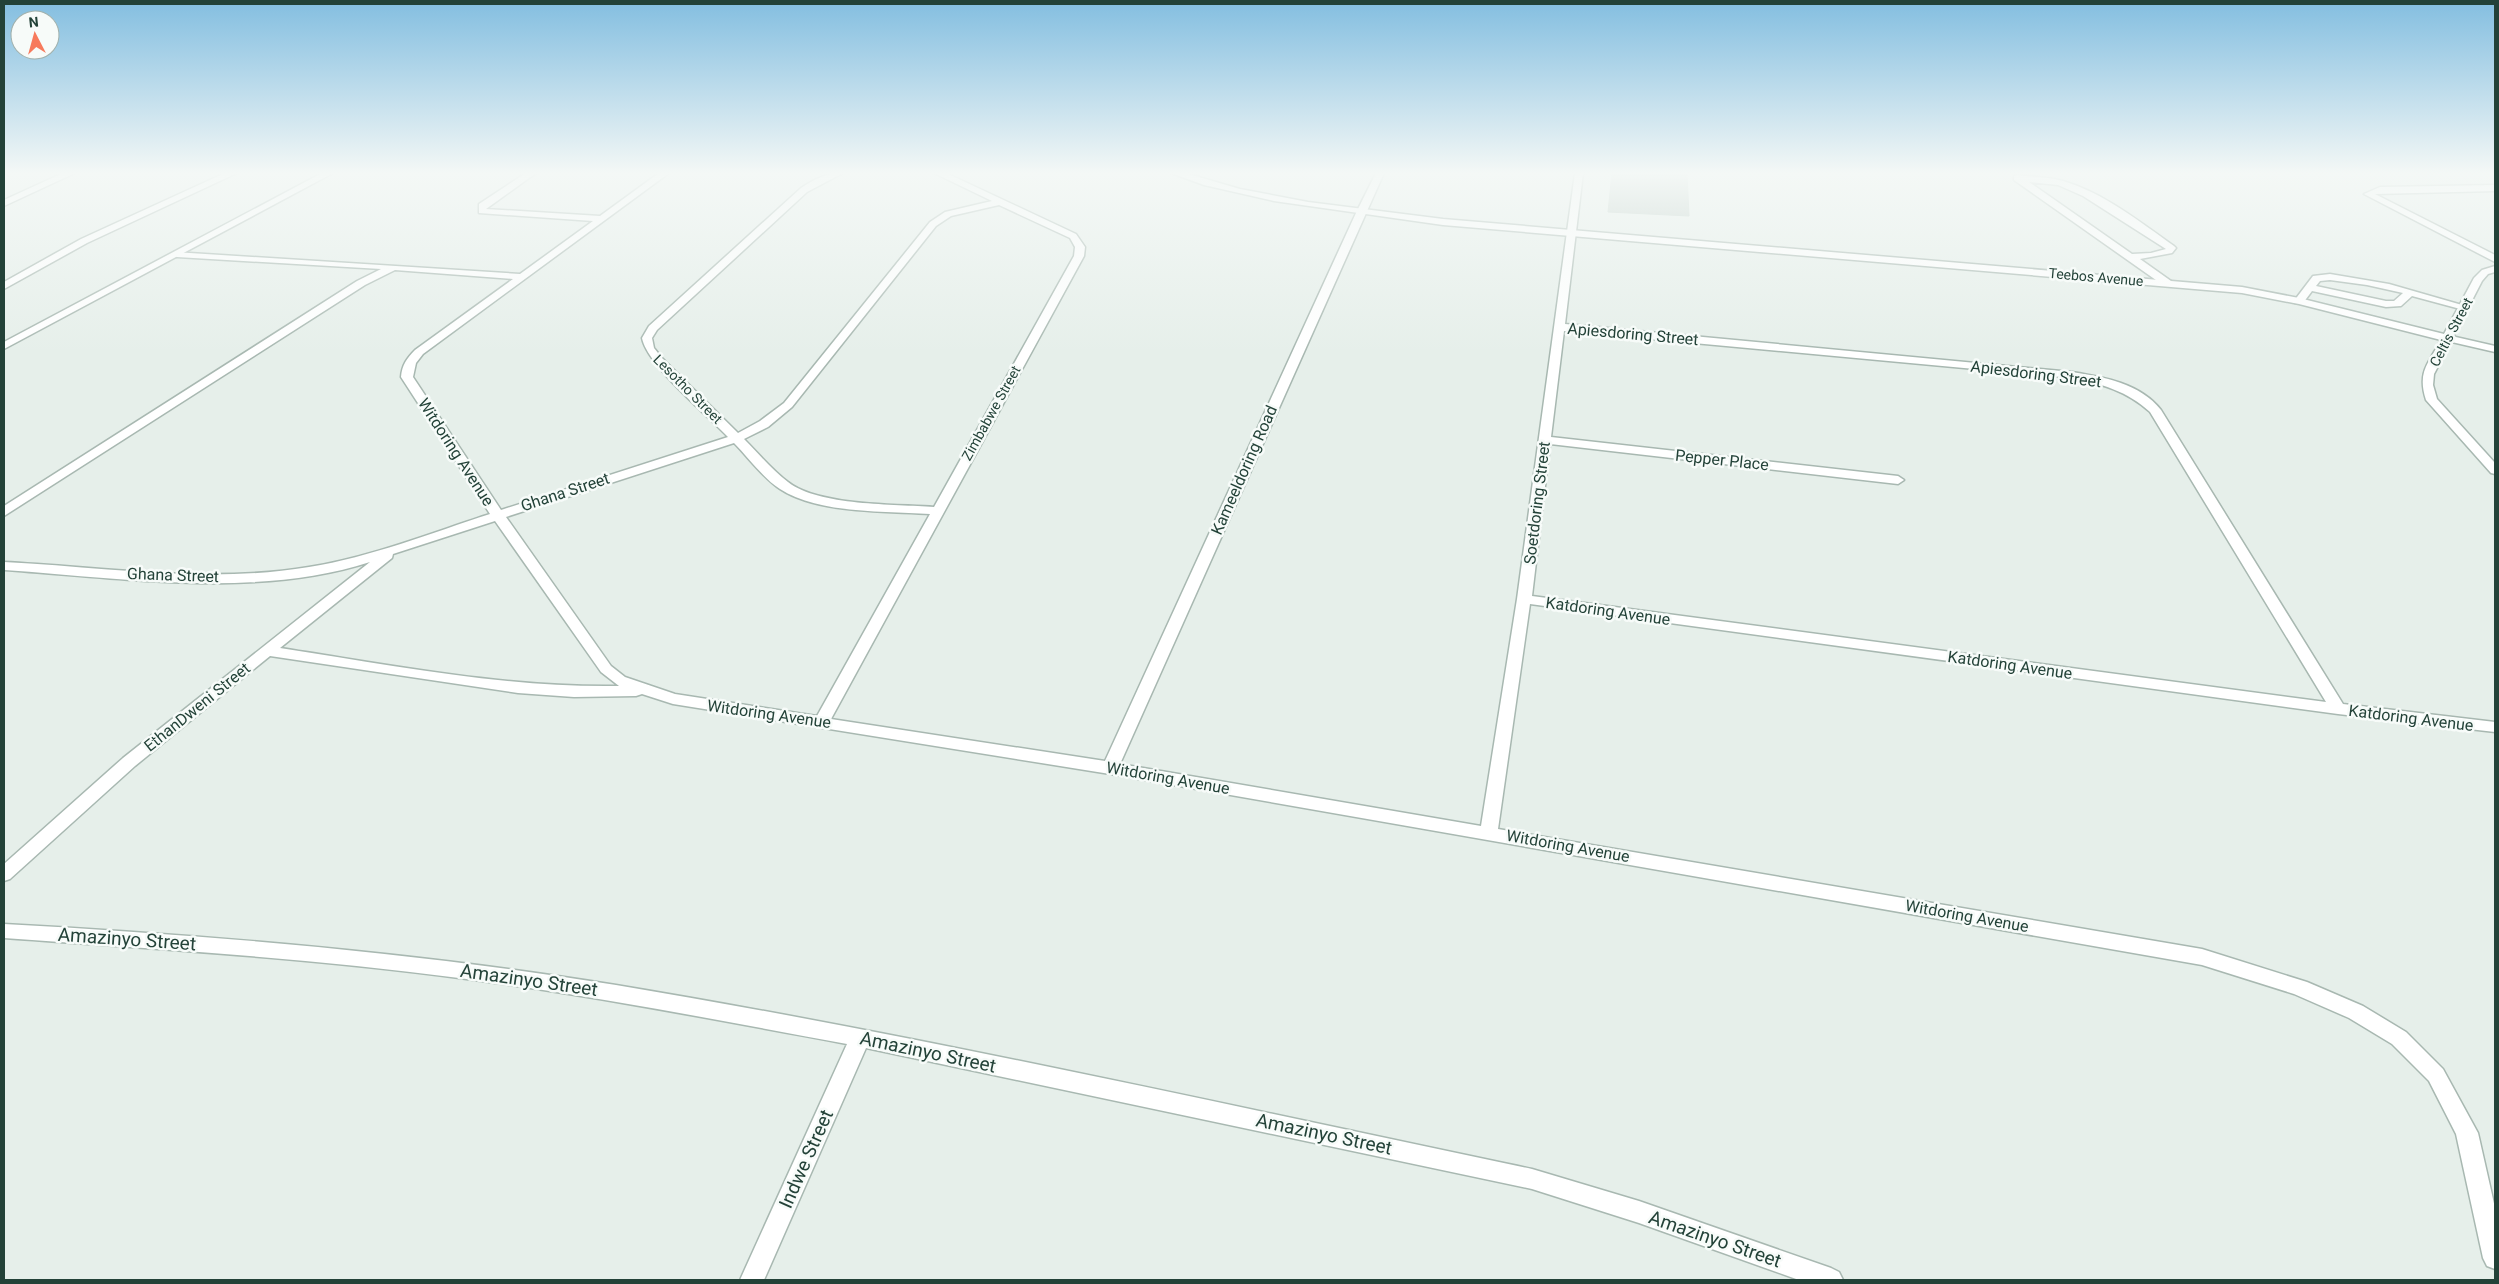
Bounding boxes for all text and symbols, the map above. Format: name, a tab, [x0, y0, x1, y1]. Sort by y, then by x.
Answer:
north arrow	[10, 10, 60, 60]
text: N	[28, 14, 39, 31]
street label: Teebos Avenue	[2048, 265, 2144, 289]
street label: Celtis Street	[2426, 295, 2476, 369]
street label: Apiesdoring Street	[1567, 319, 1699, 349]
street label: Lesotho Street	[650, 351, 726, 427]
street label: Apiesdoring Street	[1970, 357, 2102, 391]
street label: Zimbabwe Street	[958, 363, 1024, 463]
street label: Witdoring Avenue	[414, 394, 498, 510]
street label: Kameeldoring Road	[1207, 402, 1281, 538]
street label: Soetdoring Street	[1520, 440, 1554, 566]
street label: Pepper Place	[1674, 446, 1770, 474]
street label: Ghana Street	[518, 469, 612, 515]
street label: Ghana Street	[127, 564, 219, 586]
street label: Katdoring Avenue	[1545, 593, 1671, 629]
street label: Katdoring Avenue	[1947, 647, 2073, 683]
street label: EthanDweni Street	[140, 659, 254, 755]
street label: Witdoring Avenue	[706, 696, 832, 732]
street label: Katdoring Avenue	[2348, 701, 2474, 735]
street label: Witdoring Avenue	[1105, 758, 1231, 798]
street label: Witdoring Avenue	[1505, 826, 1631, 866]
street label: Witdoring Avenue	[1904, 896, 2030, 936]
street label: Amazinyo Street	[57, 923, 197, 955]
street label: Amazinyo Street	[459, 959, 599, 1001]
street label: Amazinyo Street	[858, 1026, 998, 1078]
street label: Indwe Street	[774, 1106, 838, 1212]
street label: Amazinyo Street	[1254, 1108, 1394, 1160]
street label: Amazinyo Street	[1646, 1206, 1784, 1272]

